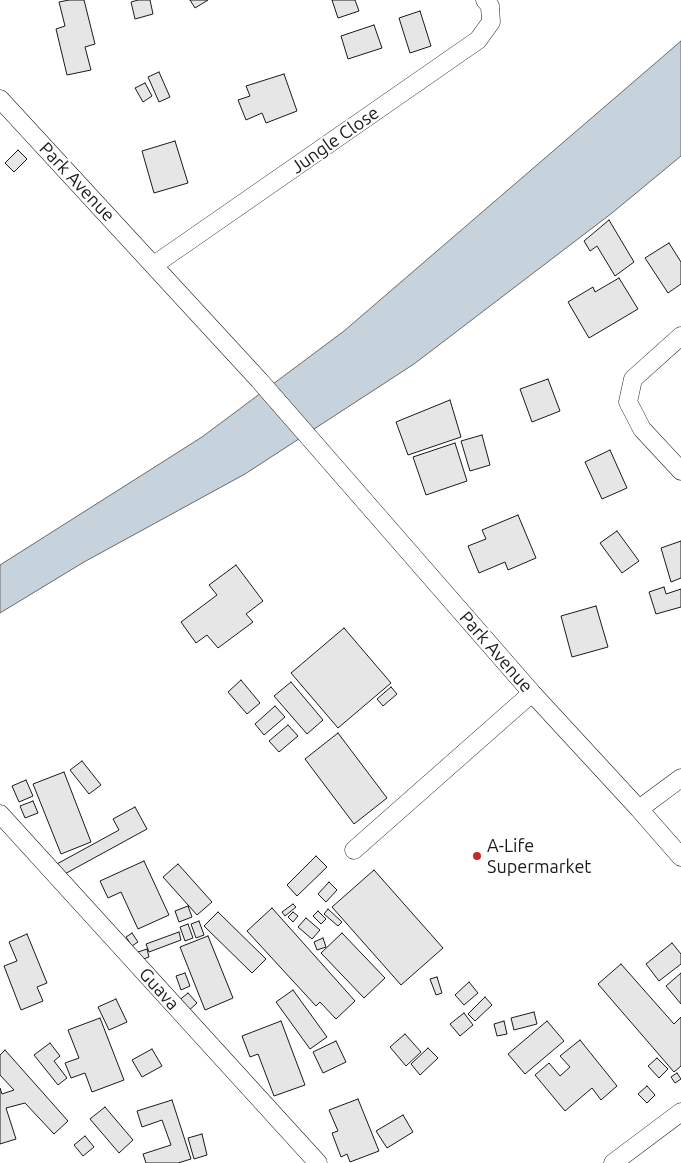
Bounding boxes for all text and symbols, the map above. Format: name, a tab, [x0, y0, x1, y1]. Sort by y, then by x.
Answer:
street label: Jungle Close	[287, 102, 383, 178]
street label: Park Avenue	[35, 138, 119, 226]
street label: Park Avenue	[455, 607, 537, 697]
place label: A-Life Supermarket	[487, 835, 591, 878]
marker: A-Life Supermarket	[471, 850, 483, 862]
street label: Guava	[134, 963, 184, 1015]

